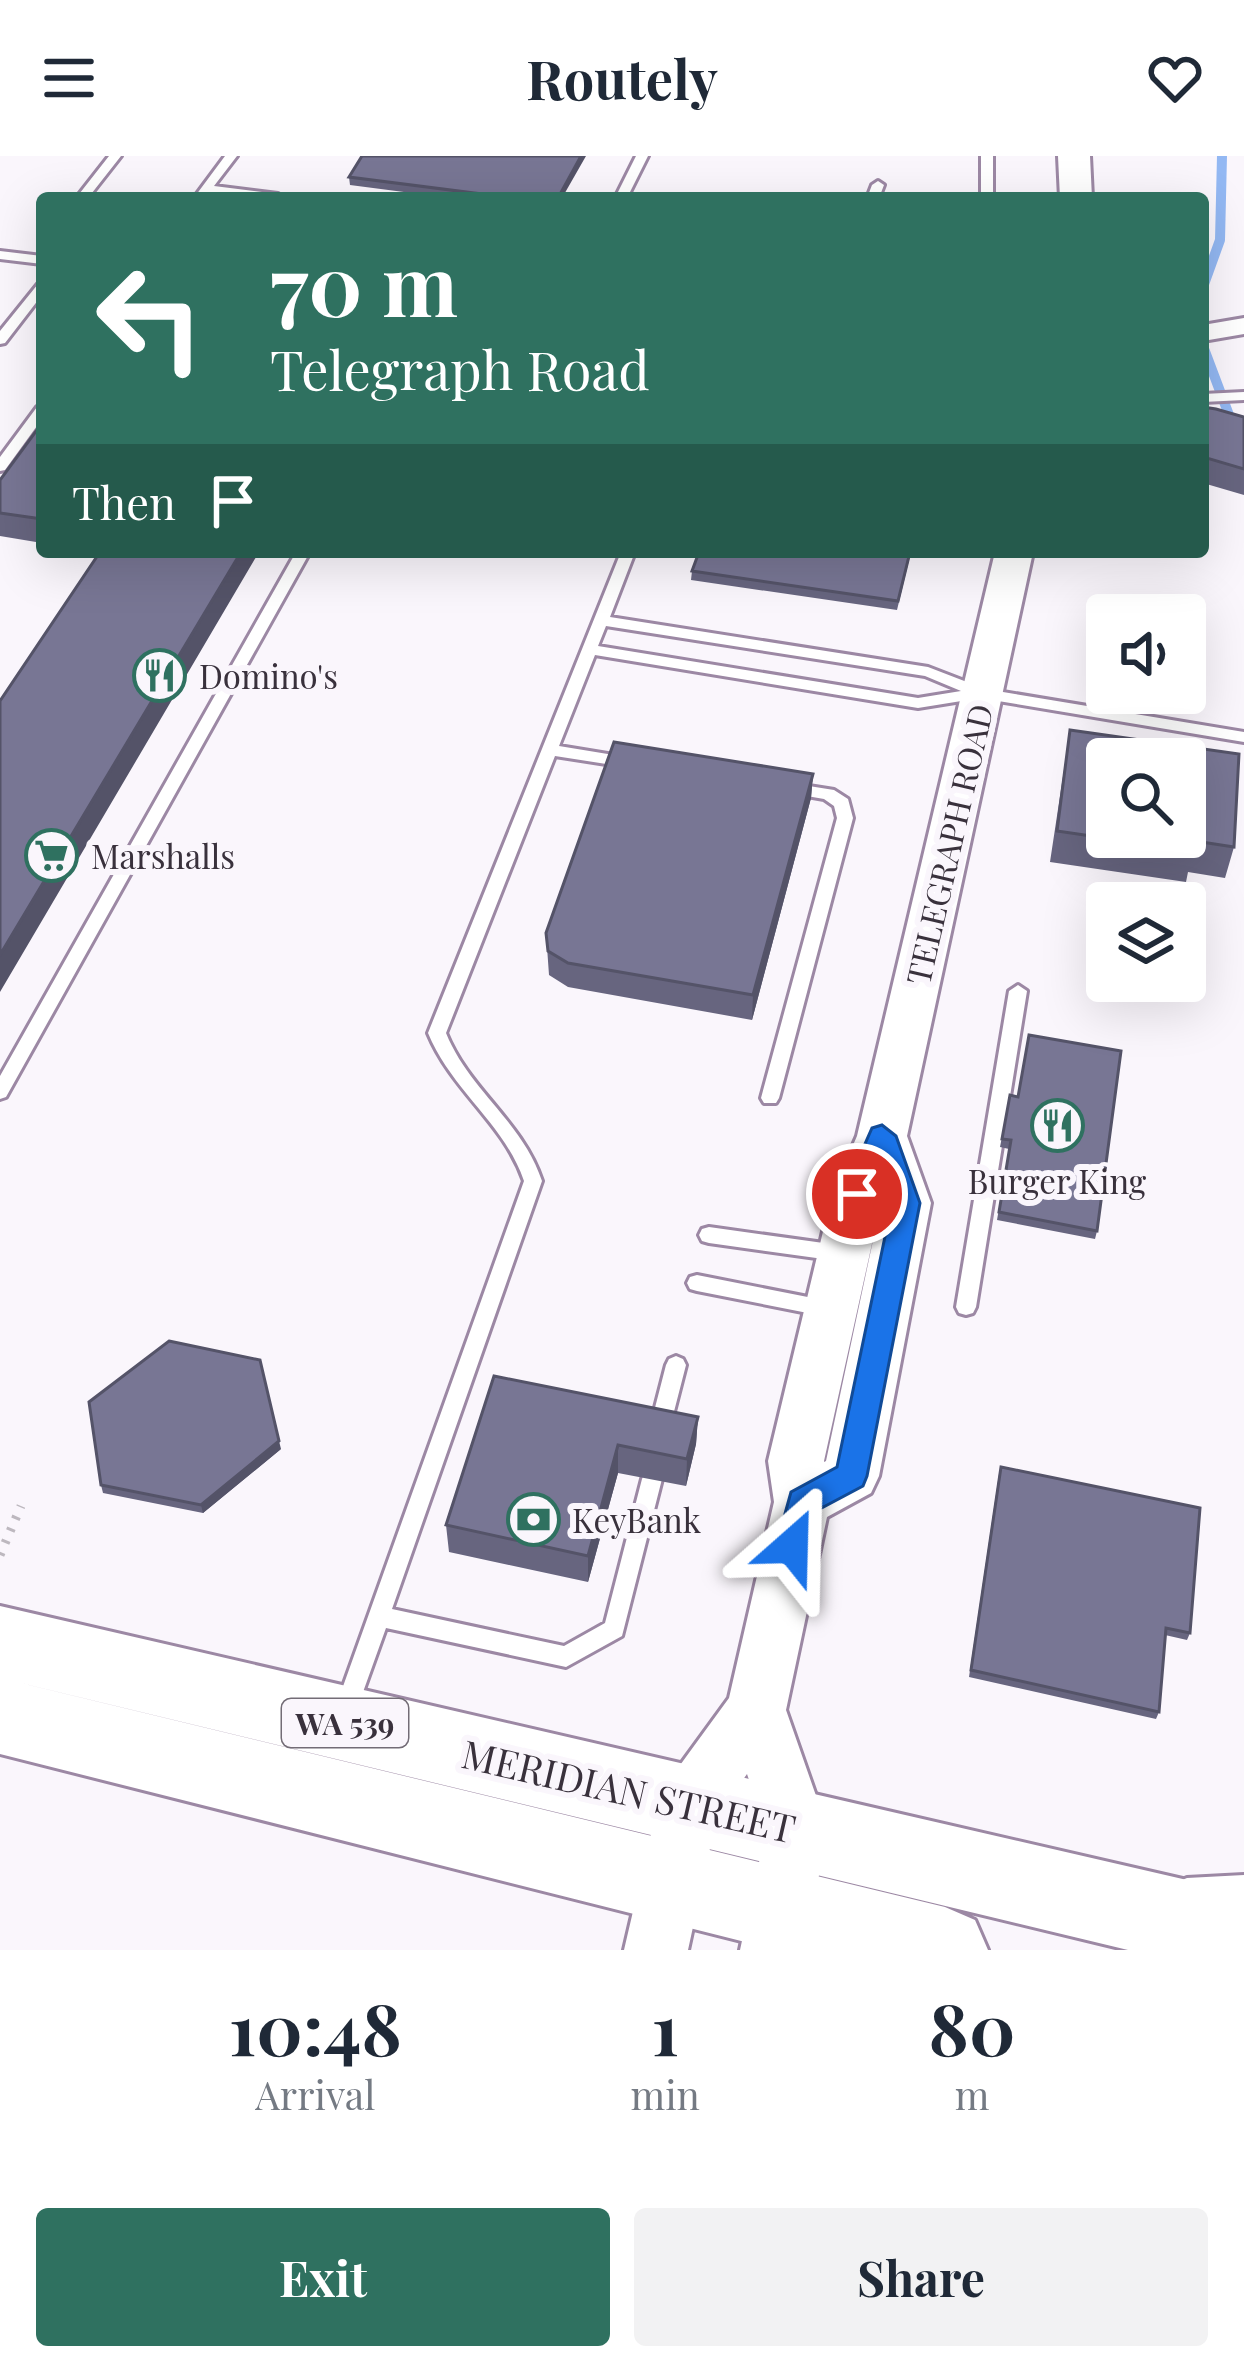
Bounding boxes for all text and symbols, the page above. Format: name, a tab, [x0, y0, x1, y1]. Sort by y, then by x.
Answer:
text: Routely	[526, 42, 718, 114]
icon: menu	[36, 45, 102, 111]
icon: heart	[1142, 45, 1208, 111]
text: 70 m	[270, 226, 458, 338]
icon: left	[72, 240, 228, 396]
text: Telegraph Road	[270, 333, 650, 405]
icon: arrive	[200, 468, 266, 534]
text: Then	[72, 471, 176, 531]
map controls	[1086, 594, 1206, 1002]
button: sound	[1086, 594, 1206, 714]
restaurant icon: Domino's	[132, 647, 188, 703]
place label: Domino's	[199, 653, 338, 697]
street label: TELEGRAPH ROAD	[894, 699, 1002, 989]
button: search	[1086, 738, 1206, 858]
supermarket icon: Marshalls	[24, 827, 80, 883]
place label: Marshalls	[91, 833, 235, 877]
button: layers	[1086, 882, 1206, 1002]
restaurant icon: Burger King	[1029, 1098, 1085, 1154]
pin	[806, 1143, 908, 1245]
place label: Burger King	[968, 1158, 1147, 1202]
icon: arrive	[824, 1161, 890, 1227]
position arrow	[729, 1483, 855, 1609]
bank icon: KeyBank	[505, 1491, 561, 1547]
place label: KeyBank	[572, 1497, 701, 1541]
road number: WA 539	[282, 1699, 408, 1747]
street label: MERIDIAN STREET	[457, 1726, 801, 1854]
text: 10:48	[229, 1978, 402, 2074]
text: 1	[651, 1978, 679, 2074]
text: 80	[929, 1978, 1015, 2074]
text: Arrival	[255, 2068, 375, 2120]
text: min	[631, 2068, 700, 2120]
text: m	[955, 2068, 989, 2120]
button: Exit	[36, 2208, 610, 2346]
button: Share	[634, 2208, 1208, 2346]

